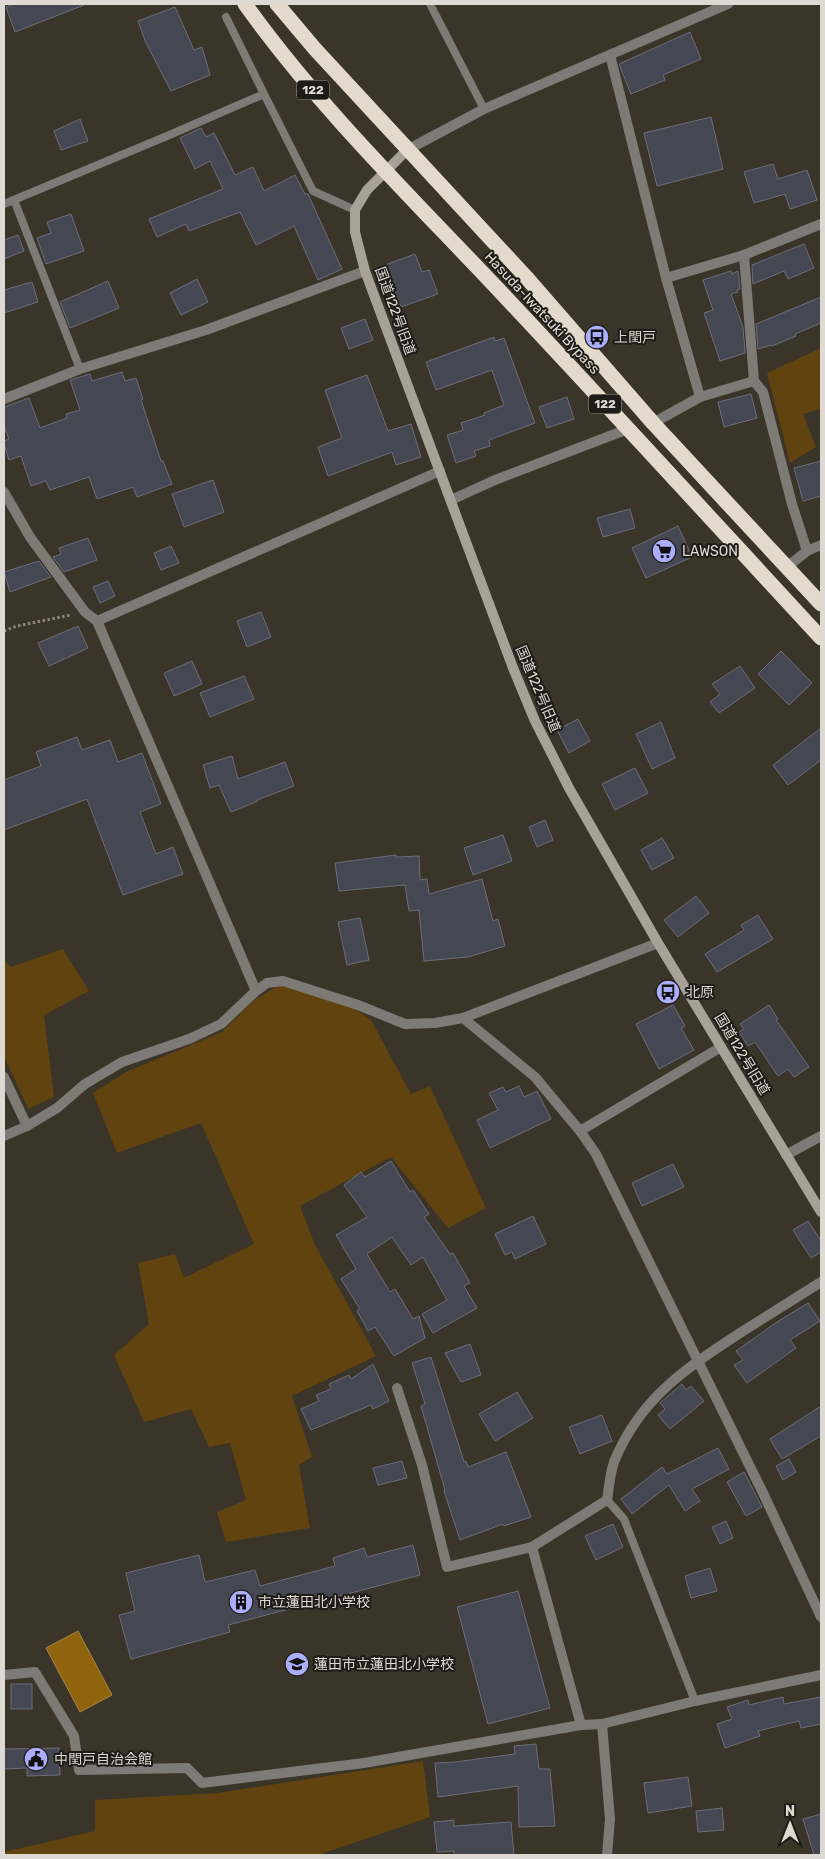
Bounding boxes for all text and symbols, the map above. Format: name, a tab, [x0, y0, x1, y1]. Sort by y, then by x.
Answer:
road number: 122	[297, 80, 329, 100]
street label: Hasuda-Iwatsuki Bypass	[481, 248, 603, 378]
street label: 国道122号旧道	[371, 265, 419, 357]
bus stop icon: 上閏戸	[584, 324, 610, 350]
place label: 上閏戸	[614, 329, 656, 346]
road number: 122	[589, 394, 621, 414]
supermarket icon: LAWSON	[651, 538, 677, 564]
place label: LAWSON	[682, 543, 738, 560]
street label: 国道122号旧道	[512, 643, 564, 735]
bus stop icon: 北原	[655, 979, 681, 1005]
place label: 北原	[686, 984, 714, 1001]
street label: 国道122号旧道	[711, 1010, 773, 1098]
building icon: 市立蓮田北小学校	[228, 1589, 254, 1615]
place label: 市立蓮田北小学校	[258, 1594, 370, 1611]
school or university icon: 蓮田市立蓮田北小学校	[284, 1651, 310, 1677]
place label: 蓮田市立蓮田北小学校	[314, 1656, 454, 1673]
public building icon: 中閏戸自治会館	[23, 1746, 49, 1772]
place label: 中閏戸自治会館	[54, 1751, 152, 1768]
north arrow	[765, 1799, 815, 1849]
text: N	[785, 1803, 795, 1820]

